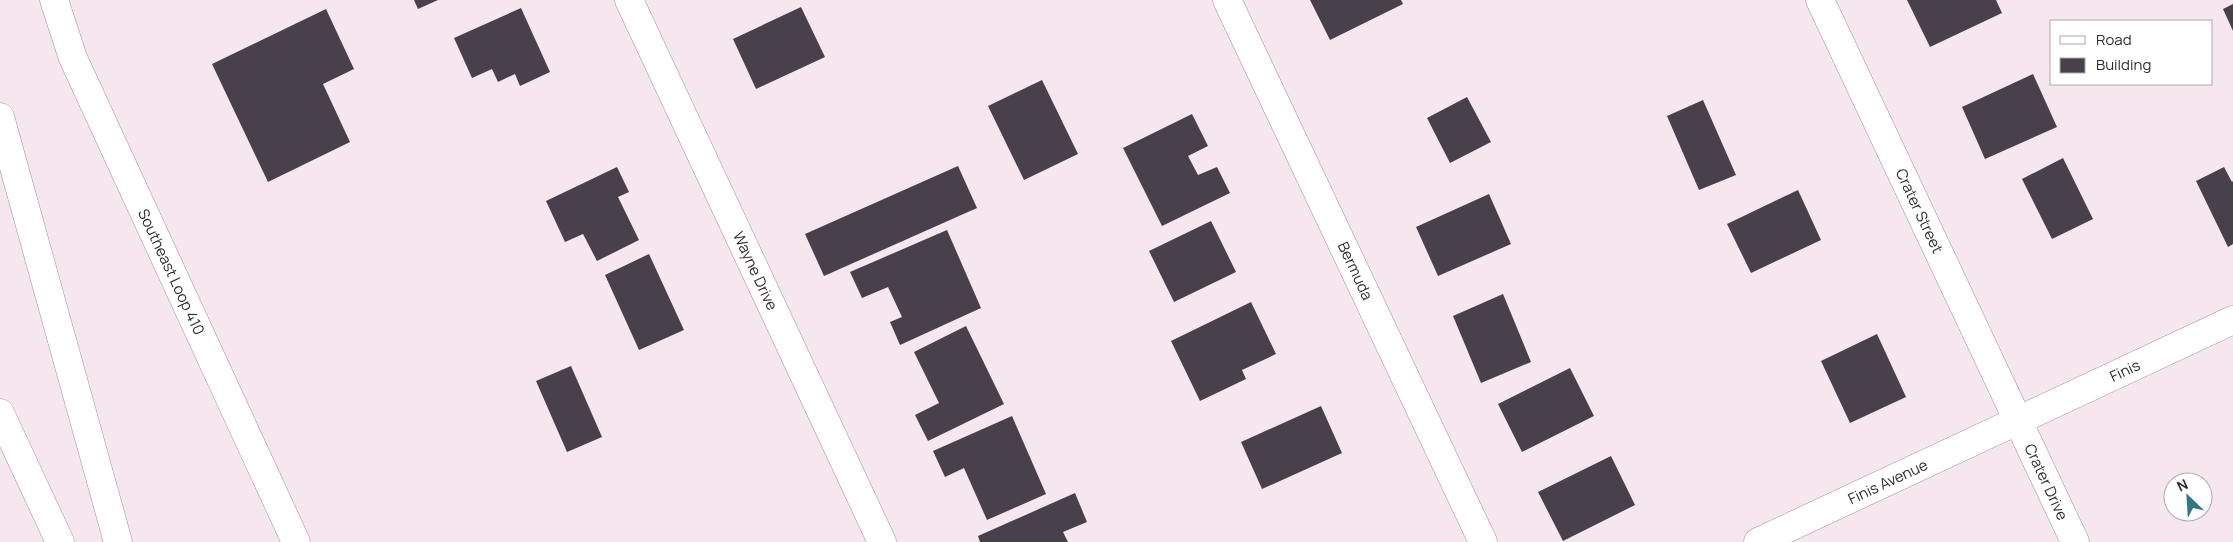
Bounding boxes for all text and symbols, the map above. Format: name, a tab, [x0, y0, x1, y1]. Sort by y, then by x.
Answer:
legend	[2050, 20, 2213, 85]
text: Road	[2096, 29, 2132, 50]
text: Building	[2096, 54, 2151, 75]
street label: Crater Street	[1891, 165, 1948, 257]
street label: Southeast Loop 410	[133, 205, 210, 338]
street label: Wayne Drive	[728, 228, 783, 314]
street label: Bermuda	[1333, 238, 1378, 303]
street label: Finis	[2106, 354, 2144, 387]
street label: Crater Drive	[2020, 440, 2073, 524]
street label: Finis Avenue	[1845, 454, 1931, 509]
north arrow	[2163, 472, 2213, 522]
text: N	[2174, 474, 2191, 496]

